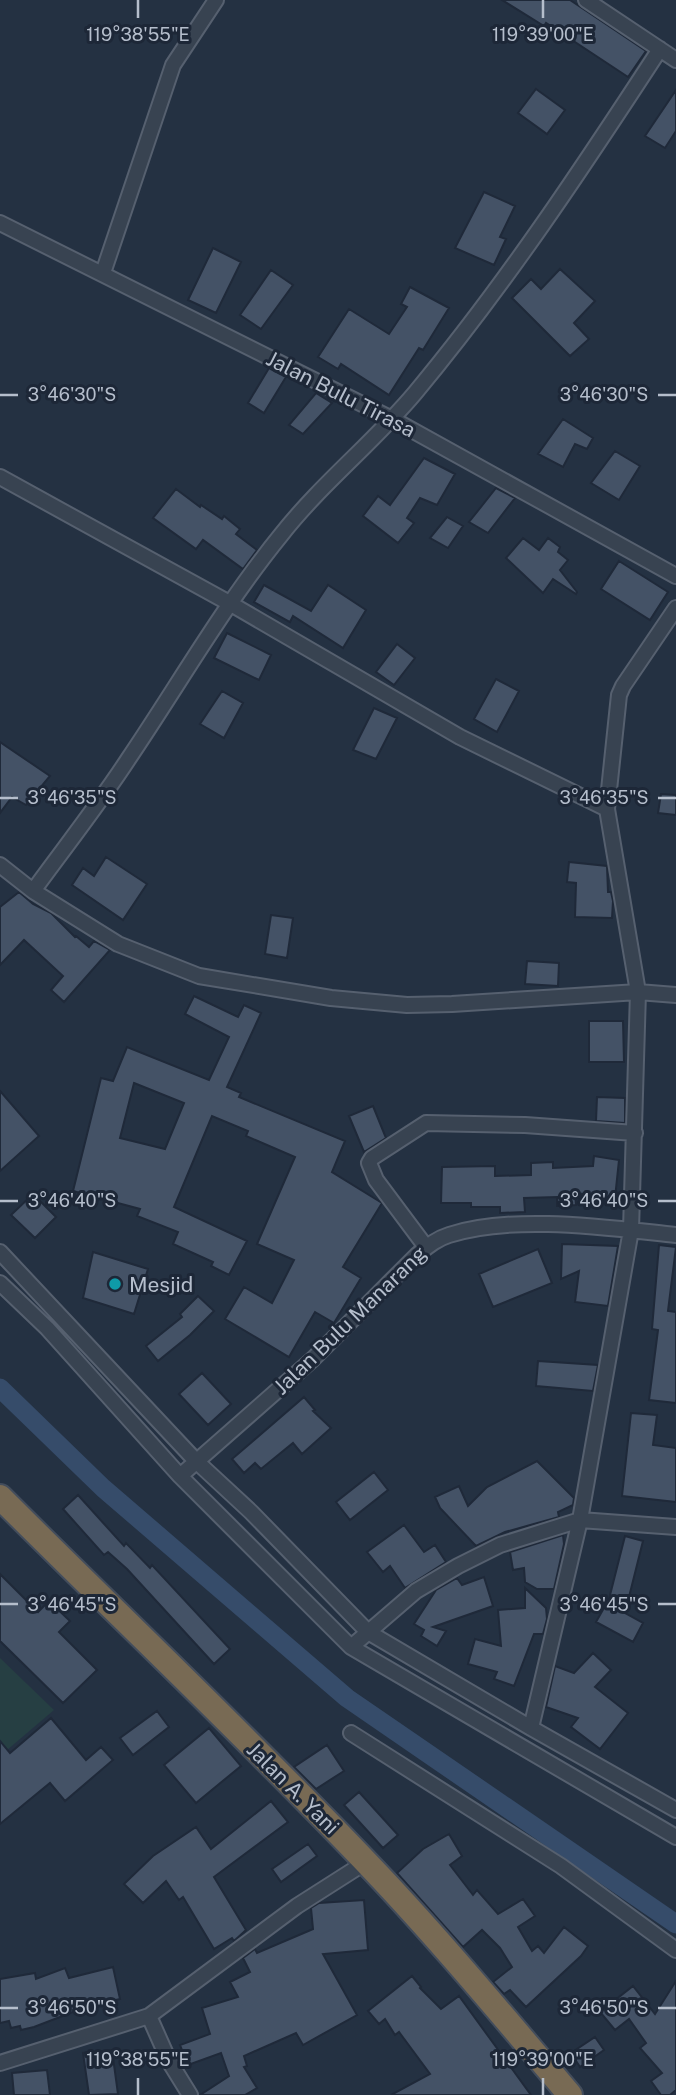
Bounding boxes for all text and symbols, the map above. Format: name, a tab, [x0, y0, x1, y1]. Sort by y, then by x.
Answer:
text: 119°38'55"E	[86, 24, 190, 45]
text: 119°39'00"E	[492, 24, 594, 45]
street label: Jalan Bulu Tirasa	[262, 346, 420, 442]
text: 3°46'30"S	[28, 384, 116, 405]
text: 3°46'30"S	[560, 384, 648, 405]
text: 3°46'35"S	[27, 787, 117, 808]
text: 3°46'35"S	[559, 787, 649, 808]
text: 3°46'40"S	[28, 1190, 116, 1211]
text: 3°46'40"S	[560, 1190, 648, 1211]
street label: Jalan Bulu Manarang	[268, 1240, 432, 1400]
place label: Mesjid	[129, 1272, 193, 1297]
marker: Mesjid	[107, 1276, 123, 1292]
text: 3°46'45"S	[27, 1594, 117, 1615]
text: 3°46'45"S	[559, 1594, 649, 1615]
street label: Jalan A. Yani	[242, 1737, 344, 1839]
text: 3°46'50"S	[28, 1997, 116, 2018]
text: 3°46'50"S	[560, 1997, 648, 2018]
text: 119°38'55"E	[86, 2049, 190, 2070]
text: 119°39'00"E	[492, 2049, 594, 2070]

